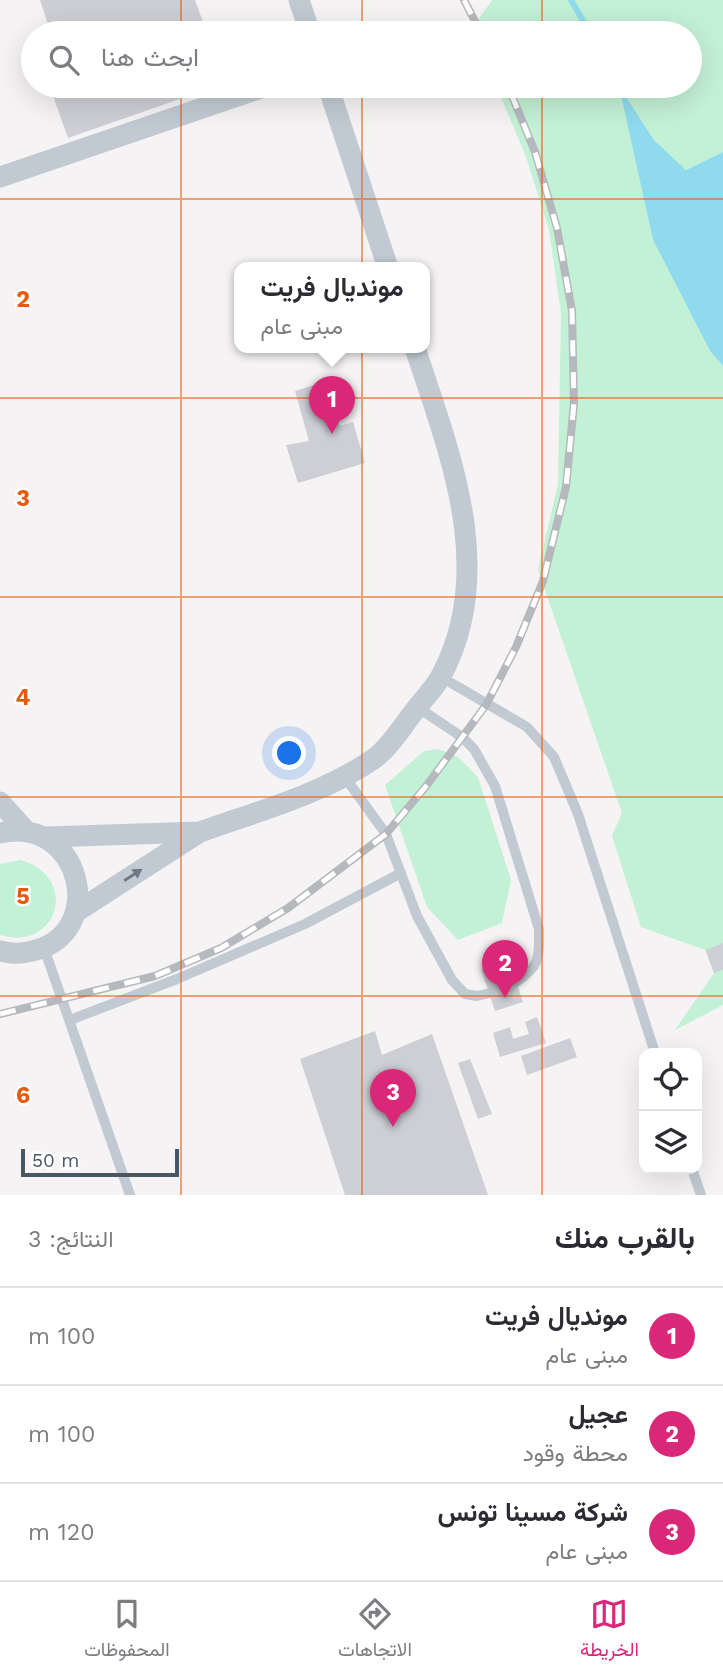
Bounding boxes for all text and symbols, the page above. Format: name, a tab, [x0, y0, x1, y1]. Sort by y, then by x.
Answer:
search box	[21, 21, 702, 98]
icon: search	[45, 41, 83, 79]
text: ابحث هنا	[101, 42, 199, 72]
popup	[234, 262, 430, 353]
text: مونديال فريت	[260, 272, 404, 302]
text: 2	[16, 286, 30, 313]
text: مبنى عام	[260, 313, 343, 340]
pin: 1	[309, 376, 355, 434]
text: 3	[16, 485, 30, 512]
text: 4	[16, 684, 31, 711]
your location	[272, 736, 306, 770]
one-way arrow	[123, 869, 143, 882]
text: 5	[16, 883, 30, 910]
pin: 2	[482, 940, 528, 998]
map controls	[639, 1048, 702, 1174]
button: locate	[639, 1048, 702, 1111]
pin: 3	[370, 1069, 416, 1127]
text: 6	[16, 1082, 30, 1109]
button: layers	[639, 1111, 702, 1174]
scale bar	[21, 1146, 178, 1178]
text: 50 m	[32, 1149, 79, 1172]
text: بالقرب منك	[555, 1220, 695, 1255]
text: النتائج: 3	[28, 1226, 113, 1253]
text: مونديال فريت	[485, 1301, 628, 1331]
text: 100 m	[28, 1323, 95, 1350]
text: 1	[667, 1323, 677, 1350]
text: مبنى عام	[546, 1342, 628, 1369]
text: عجيل	[568, 1399, 628, 1429]
text: 100 m	[28, 1421, 95, 1448]
text: 2	[665, 1421, 679, 1448]
text: محطة وقود	[523, 1440, 628, 1467]
text: شركة مسينا تونس	[437, 1497, 628, 1527]
text: 120 m	[28, 1519, 94, 1546]
text: 3	[665, 1519, 679, 1546]
text: مبنى عام	[546, 1538, 628, 1565]
tab: المحفوظات	[84, 1595, 170, 1666]
tab: الاتجاهات	[338, 1595, 412, 1666]
tab: الخريطة	[580, 1595, 639, 1666]

